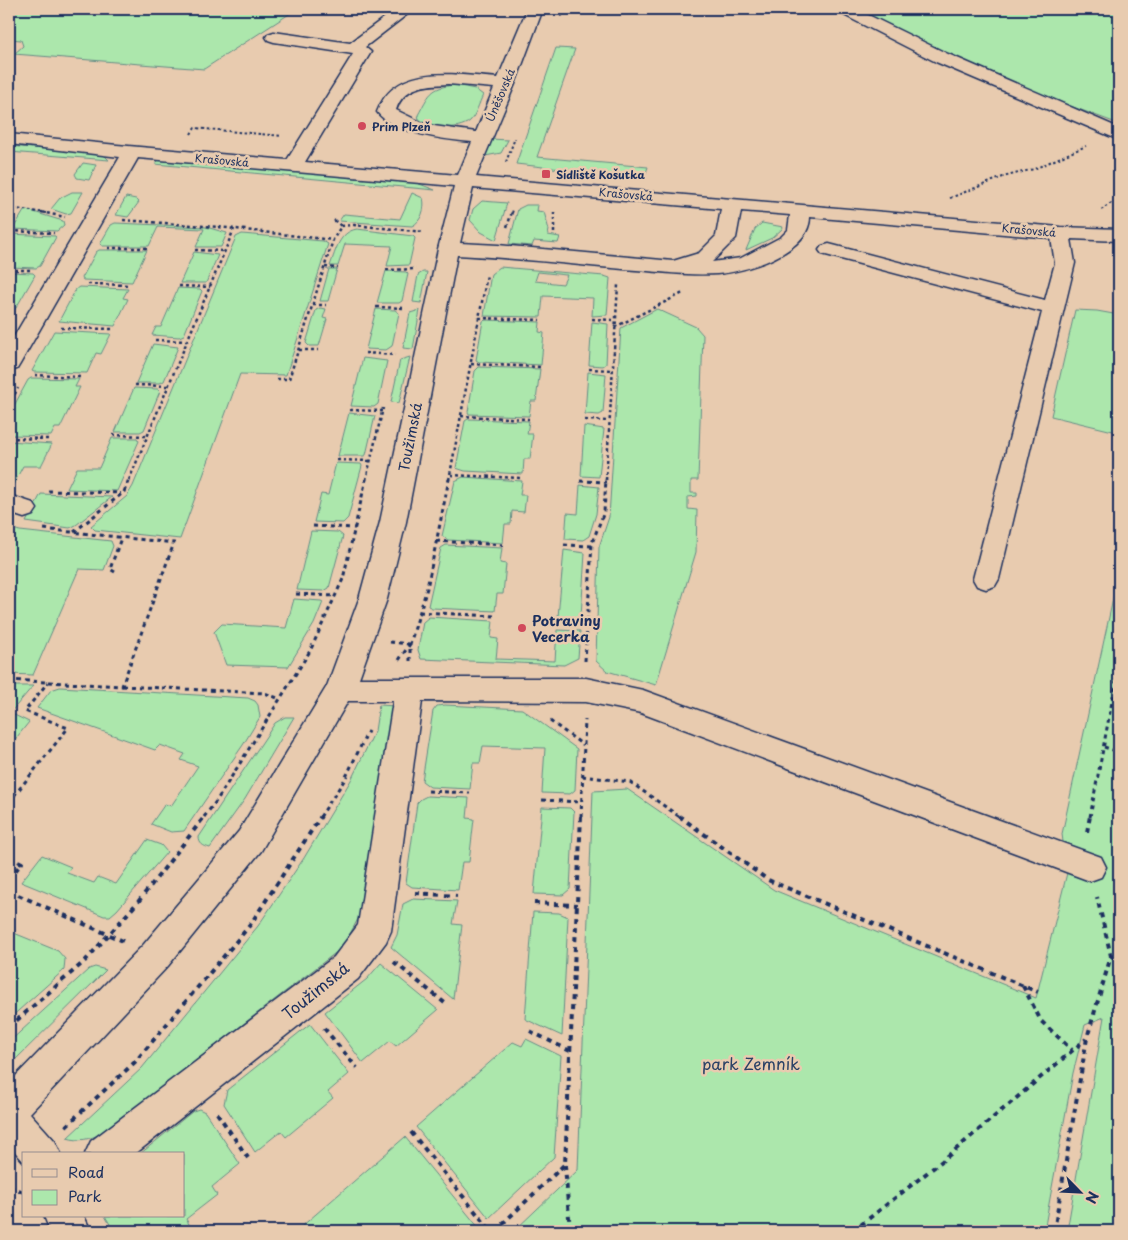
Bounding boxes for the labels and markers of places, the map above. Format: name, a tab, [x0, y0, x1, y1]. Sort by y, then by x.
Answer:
place label: Prim Plzeň	[372, 118, 431, 135]
marker: Prim Plzeň	[356, 120, 368, 132]
place label: Sídliště Košutka	[556, 166, 645, 183]
marker: Sídliště Košutka	[540, 168, 552, 180]
place label: Potraviny Vecerka	[532, 610, 601, 647]
marker: Potraviny Vecerka	[516, 622, 528, 634]

